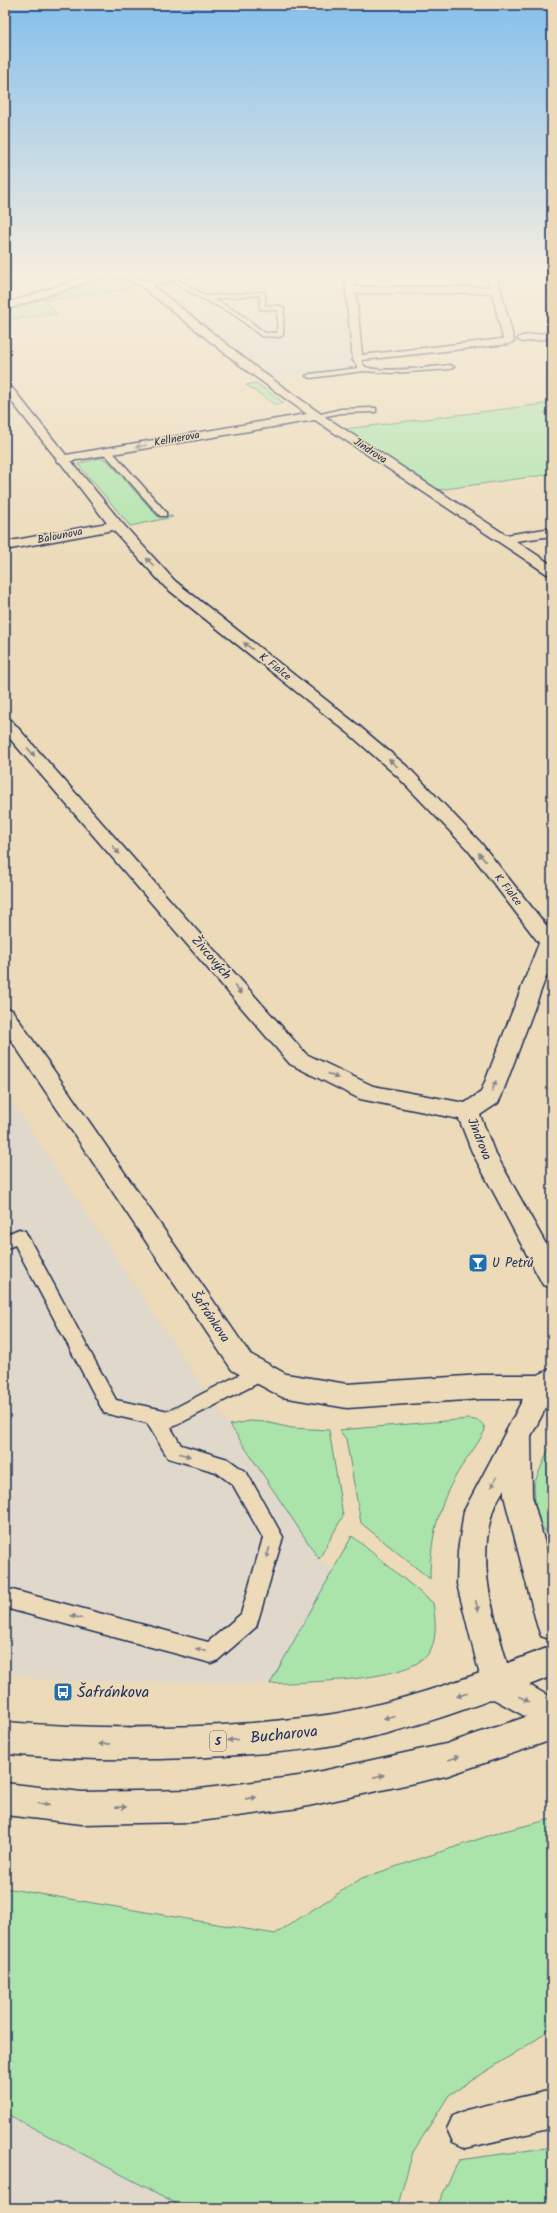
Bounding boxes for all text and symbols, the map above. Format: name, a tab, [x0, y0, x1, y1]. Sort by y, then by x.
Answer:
street label: Kellnerova	[153, 426, 201, 452]
street label: Jindrova	[349, 433, 391, 469]
one-way arrow	[134, 443, 147, 449]
street label: Balounova	[36, 523, 84, 549]
one-way arrow	[145, 557, 154, 567]
one-way arrow	[243, 642, 254, 650]
street label: K Fialce	[255, 649, 295, 686]
one-way arrow	[26, 747, 35, 757]
one-way arrow	[387, 759, 398, 768]
one-way arrow	[112, 845, 121, 855]
one-way arrow	[478, 852, 487, 863]
street label: K Fialce	[490, 870, 527, 910]
street label: Živcových	[186, 931, 236, 985]
one-way arrow	[234, 985, 243, 995]
one-way arrow	[328, 1073, 339, 1079]
one-way arrow	[492, 1079, 498, 1091]
street label: Jindrova	[461, 1114, 497, 1164]
bar icon: U Petrů	[467, 1252, 489, 1274]
place label: U Petrů	[492, 1253, 533, 1274]
street label: Šafránkova	[185, 1287, 235, 1347]
one-way arrow	[180, 1452, 192, 1458]
one-way arrow	[490, 1476, 497, 1487]
one-way arrow	[265, 1547, 271, 1559]
one-way arrow	[474, 1601, 480, 1613]
one-way arrow	[70, 1614, 82, 1620]
one-way arrow	[195, 1647, 208, 1653]
place label: Šafránkova	[77, 1680, 149, 1705]
bus stop icon: Šafránkova	[52, 1681, 74, 1703]
one-way arrow	[455, 1692, 467, 1698]
one-way arrow	[518, 1696, 530, 1703]
one-way arrow	[383, 1714, 396, 1720]
street label: Bucharova	[249, 1719, 319, 1751]
road number: 5	[210, 1731, 226, 1751]
one-way arrow	[227, 1737, 239, 1744]
one-way arrow	[98, 1741, 110, 1748]
one-way arrow	[449, 1754, 461, 1760]
one-way arrow	[372, 1772, 385, 1778]
one-way arrow	[245, 1795, 257, 1801]
one-way arrow	[37, 1801, 50, 1807]
one-way arrow	[115, 1804, 128, 1810]

